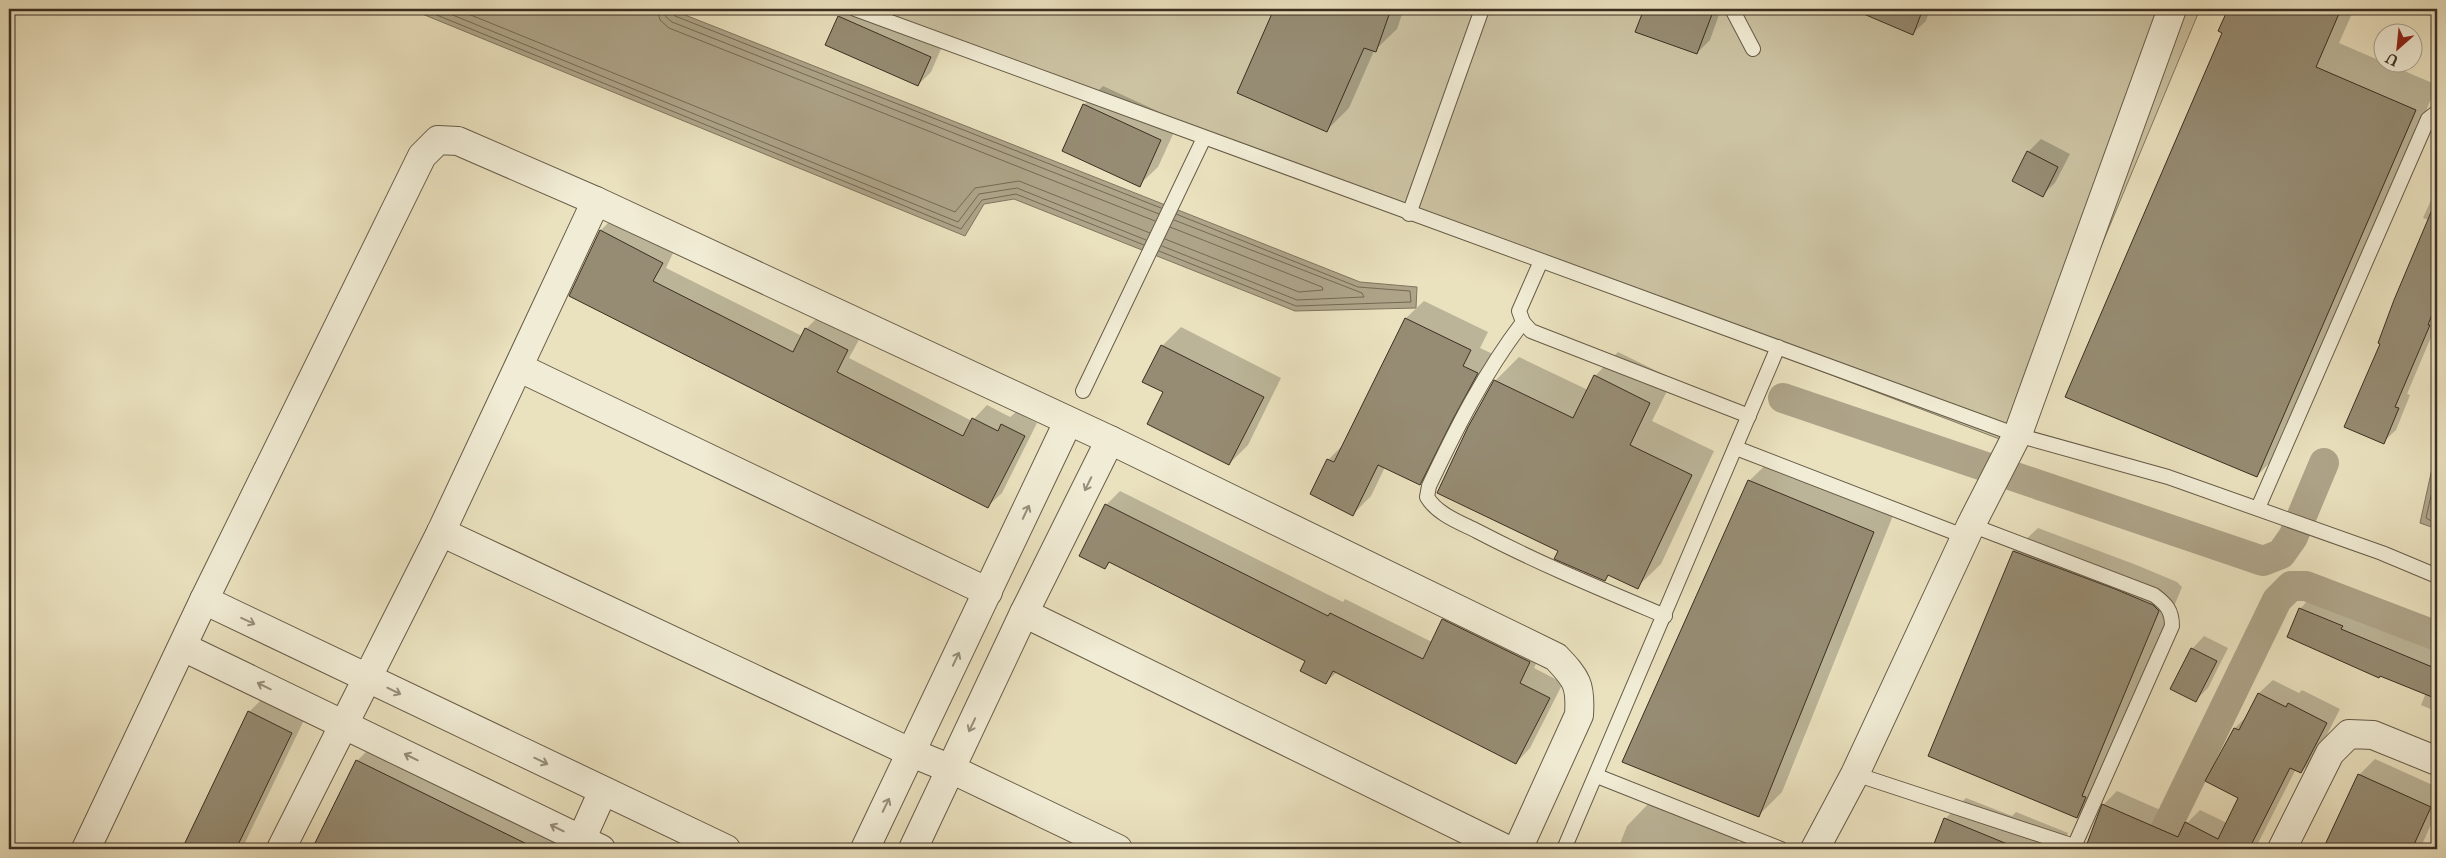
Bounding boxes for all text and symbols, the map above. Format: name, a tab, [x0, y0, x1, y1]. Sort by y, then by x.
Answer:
north arrow	[2374, 22, 2424, 72]
text: U	[2383, 49, 2401, 69]
one-way arrow	[1083, 476, 1092, 491]
one-way arrow	[1022, 505, 1031, 520]
one-way arrow	[240, 616, 255, 626]
one-way arrow	[952, 652, 962, 667]
one-way arrow	[257, 681, 272, 691]
one-way arrow	[386, 687, 401, 696]
one-way arrow	[966, 717, 976, 732]
one-way arrow	[404, 752, 419, 761]
one-way arrow	[533, 757, 548, 766]
one-way arrow	[882, 798, 892, 813]
one-way arrow	[550, 823, 565, 832]

